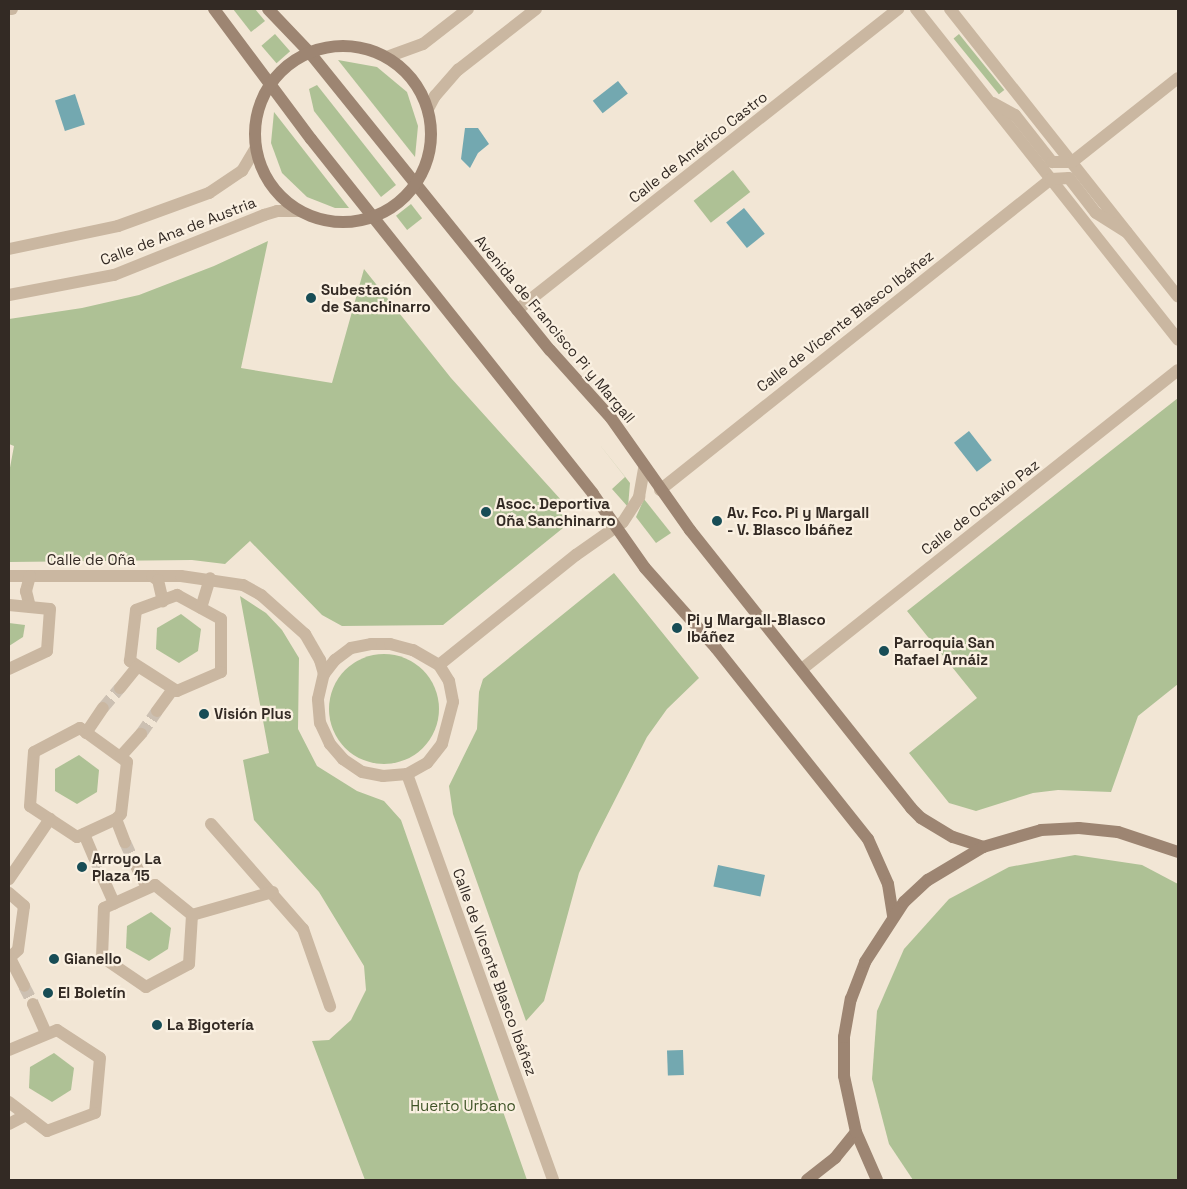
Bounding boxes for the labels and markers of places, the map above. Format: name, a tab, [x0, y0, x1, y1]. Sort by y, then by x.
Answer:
place label: Subestación de Sanchinarro	[321, 280, 431, 315]
marker: Subestación de Sanchinarro	[305, 292, 317, 304]
place label: Asoc. Deportiva Oña Sanchinarro	[496, 494, 616, 529]
place label: Av. Fco. Pi y Margall - V. Blasco Ibáñez	[727, 503, 870, 538]
marker: Asoc. Deportiva Oña Sanchinarro	[480, 506, 492, 518]
marker: Av. Fco. Pi y Margall - V. Blasco Ibáñez	[711, 515, 723, 527]
place label: Pi y Margall-Blasco Ibáñez	[687, 610, 826, 645]
marker: Pi y Margall-Blasco Ibáñez	[671, 622, 683, 634]
place label: Parroquia San Rafael Arnáiz	[894, 633, 995, 668]
marker: Parroquia San Rafael Arnáiz	[878, 645, 890, 657]
place label: Visión Plus	[214, 705, 291, 723]
marker: Visión Plus	[198, 708, 210, 720]
place label: Arroyo La Plaza 15	[92, 849, 161, 884]
marker: Arroyo La Plaza 15	[76, 861, 88, 873]
place label: Gianello	[64, 950, 122, 968]
marker: Gianello	[48, 953, 60, 965]
place label: El Boletín	[58, 984, 126, 1002]
marker: El Boletín	[42, 987, 54, 999]
place label: La Bigotería	[167, 1016, 254, 1034]
marker: La Bigotería	[151, 1019, 163, 1031]

